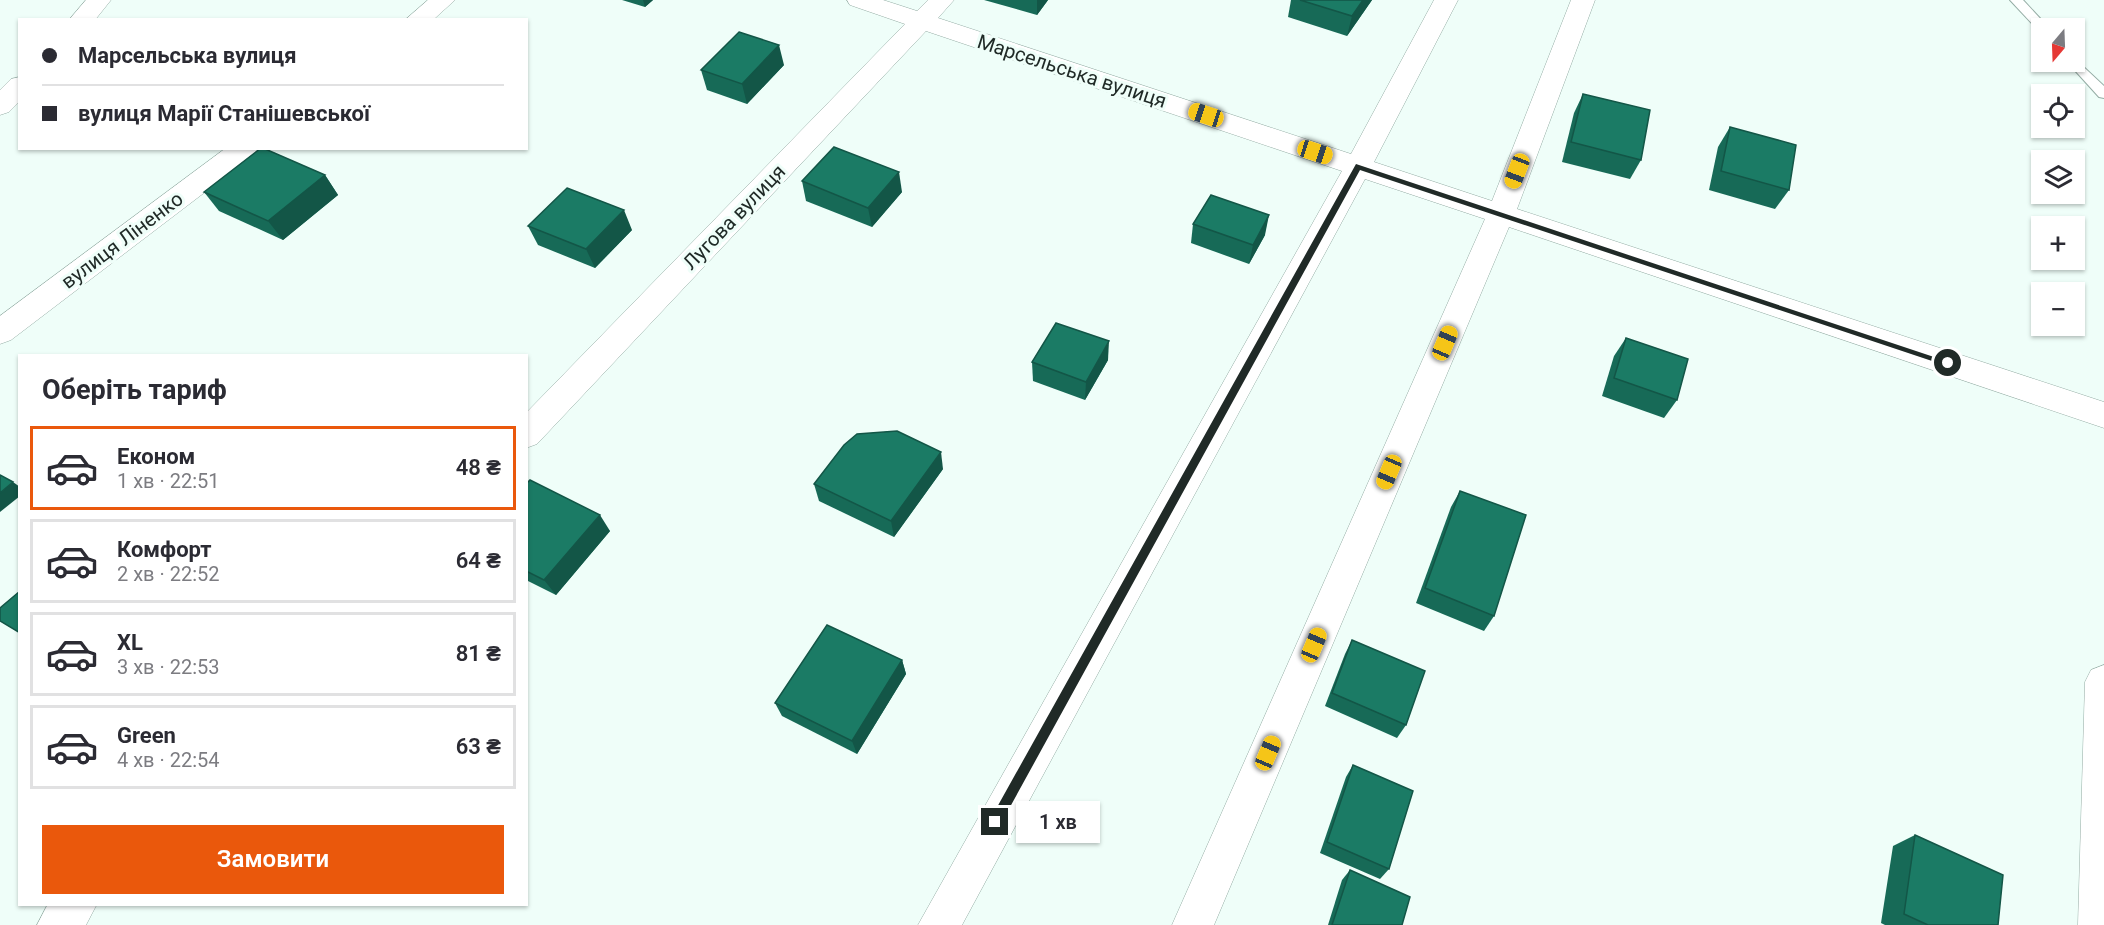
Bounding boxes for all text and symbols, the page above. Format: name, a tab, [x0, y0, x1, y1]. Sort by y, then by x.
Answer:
north arrow	[2031, 18, 2085, 72]
map controls	[2031, 18, 2085, 336]
street label: Марсельська вулиця	[974, 29, 1170, 113]
text: Марсельська вулиця	[78, 43, 297, 68]
button: locate	[2031, 84, 2085, 138]
text: вулиця Марії Станішевської	[78, 101, 370, 126]
car	[1186, 101, 1226, 129]
car	[1295, 138, 1335, 166]
button: layers	[2031, 150, 2085, 204]
car	[1502, 151, 1532, 191]
street label: Лугова вулиця	[678, 159, 790, 275]
street label: вулиця Ліненко	[56, 186, 188, 294]
button: +	[2031, 216, 2085, 270]
button: −	[2031, 282, 2085, 336]
car	[1430, 323, 1460, 363]
route start	[1934, 349, 1961, 376]
text: Оберіть тариф	[42, 374, 227, 406]
icon: car	[45, 441, 99, 495]
text: Економ	[117, 444, 195, 469]
car	[1374, 452, 1404, 492]
text: 48 ₴	[456, 455, 501, 480]
text: 1 хв · 22:51	[117, 469, 220, 493]
icon: car	[45, 534, 99, 588]
text: Комфорт	[117, 537, 212, 562]
text: 64 ₴	[456, 548, 501, 573]
text: 2 хв · 22:52	[117, 562, 220, 586]
car	[1299, 625, 1329, 665]
icon: car	[45, 627, 99, 681]
text: XL	[117, 630, 143, 655]
text: 81 ₴	[456, 641, 501, 666]
text: 3 хв · 22:53	[117, 655, 220, 679]
icon: car	[45, 720, 99, 774]
text: Green	[117, 723, 176, 748]
car	[1253, 733, 1283, 773]
text: 63 ₴	[456, 734, 501, 759]
text: 4 хв · 22:54	[117, 748, 220, 772]
callout: 1 хв	[1016, 801, 1100, 843]
route end	[981, 808, 1008, 835]
text: 1 хв	[1039, 810, 1077, 834]
button: Замовити	[42, 825, 504, 894]

